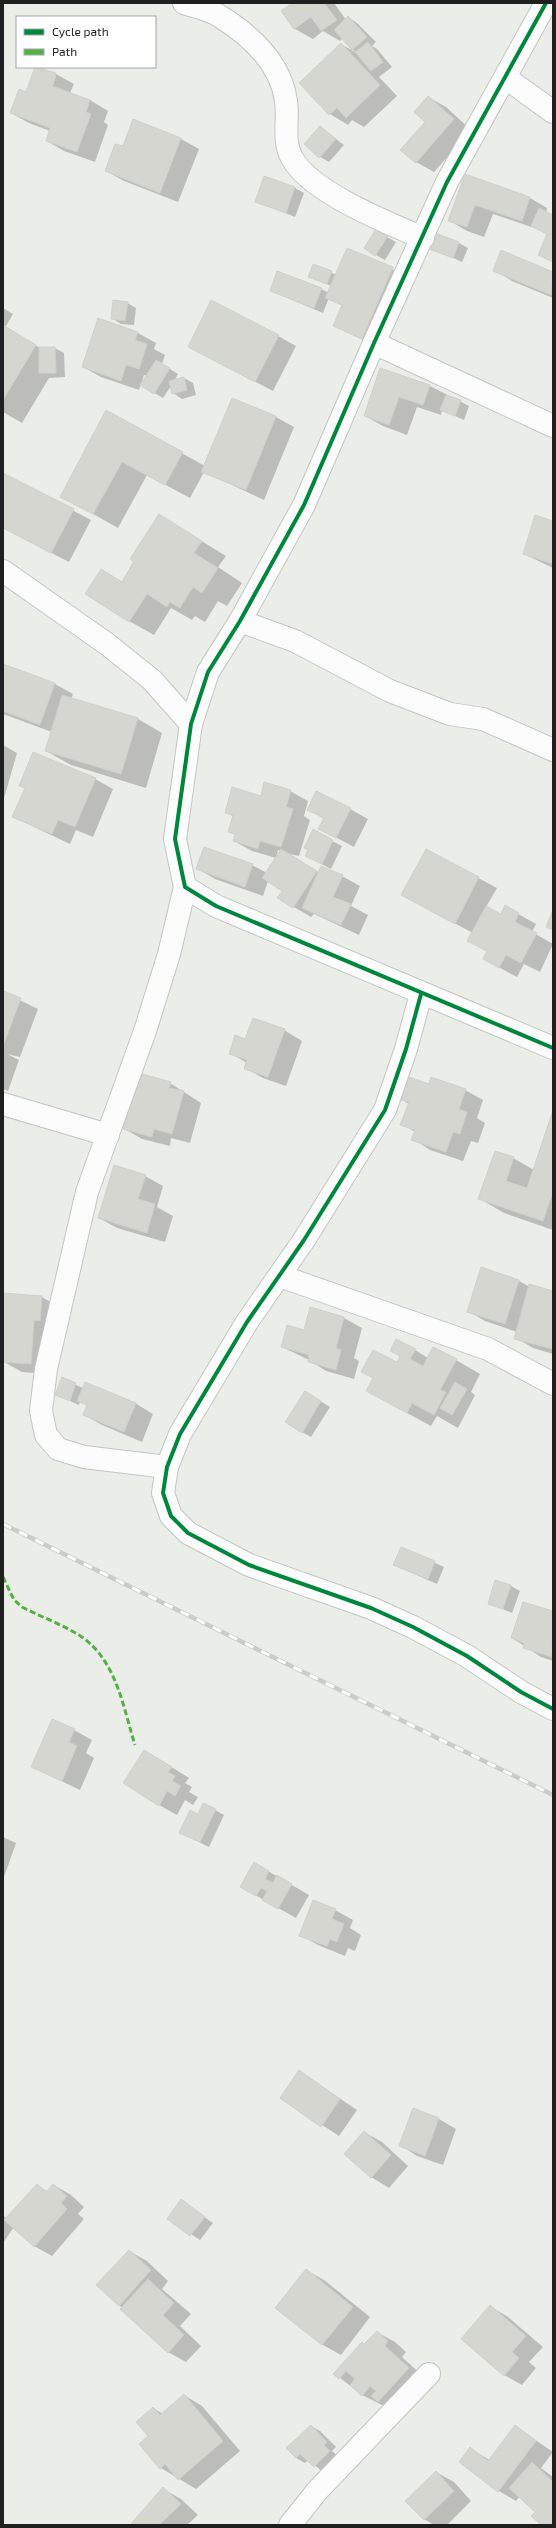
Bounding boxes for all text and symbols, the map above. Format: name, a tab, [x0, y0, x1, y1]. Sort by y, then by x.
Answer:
legend	[16, 16, 156, 68]
text: Cycle path	[52, 24, 109, 38]
text: Path	[52, 44, 77, 58]

